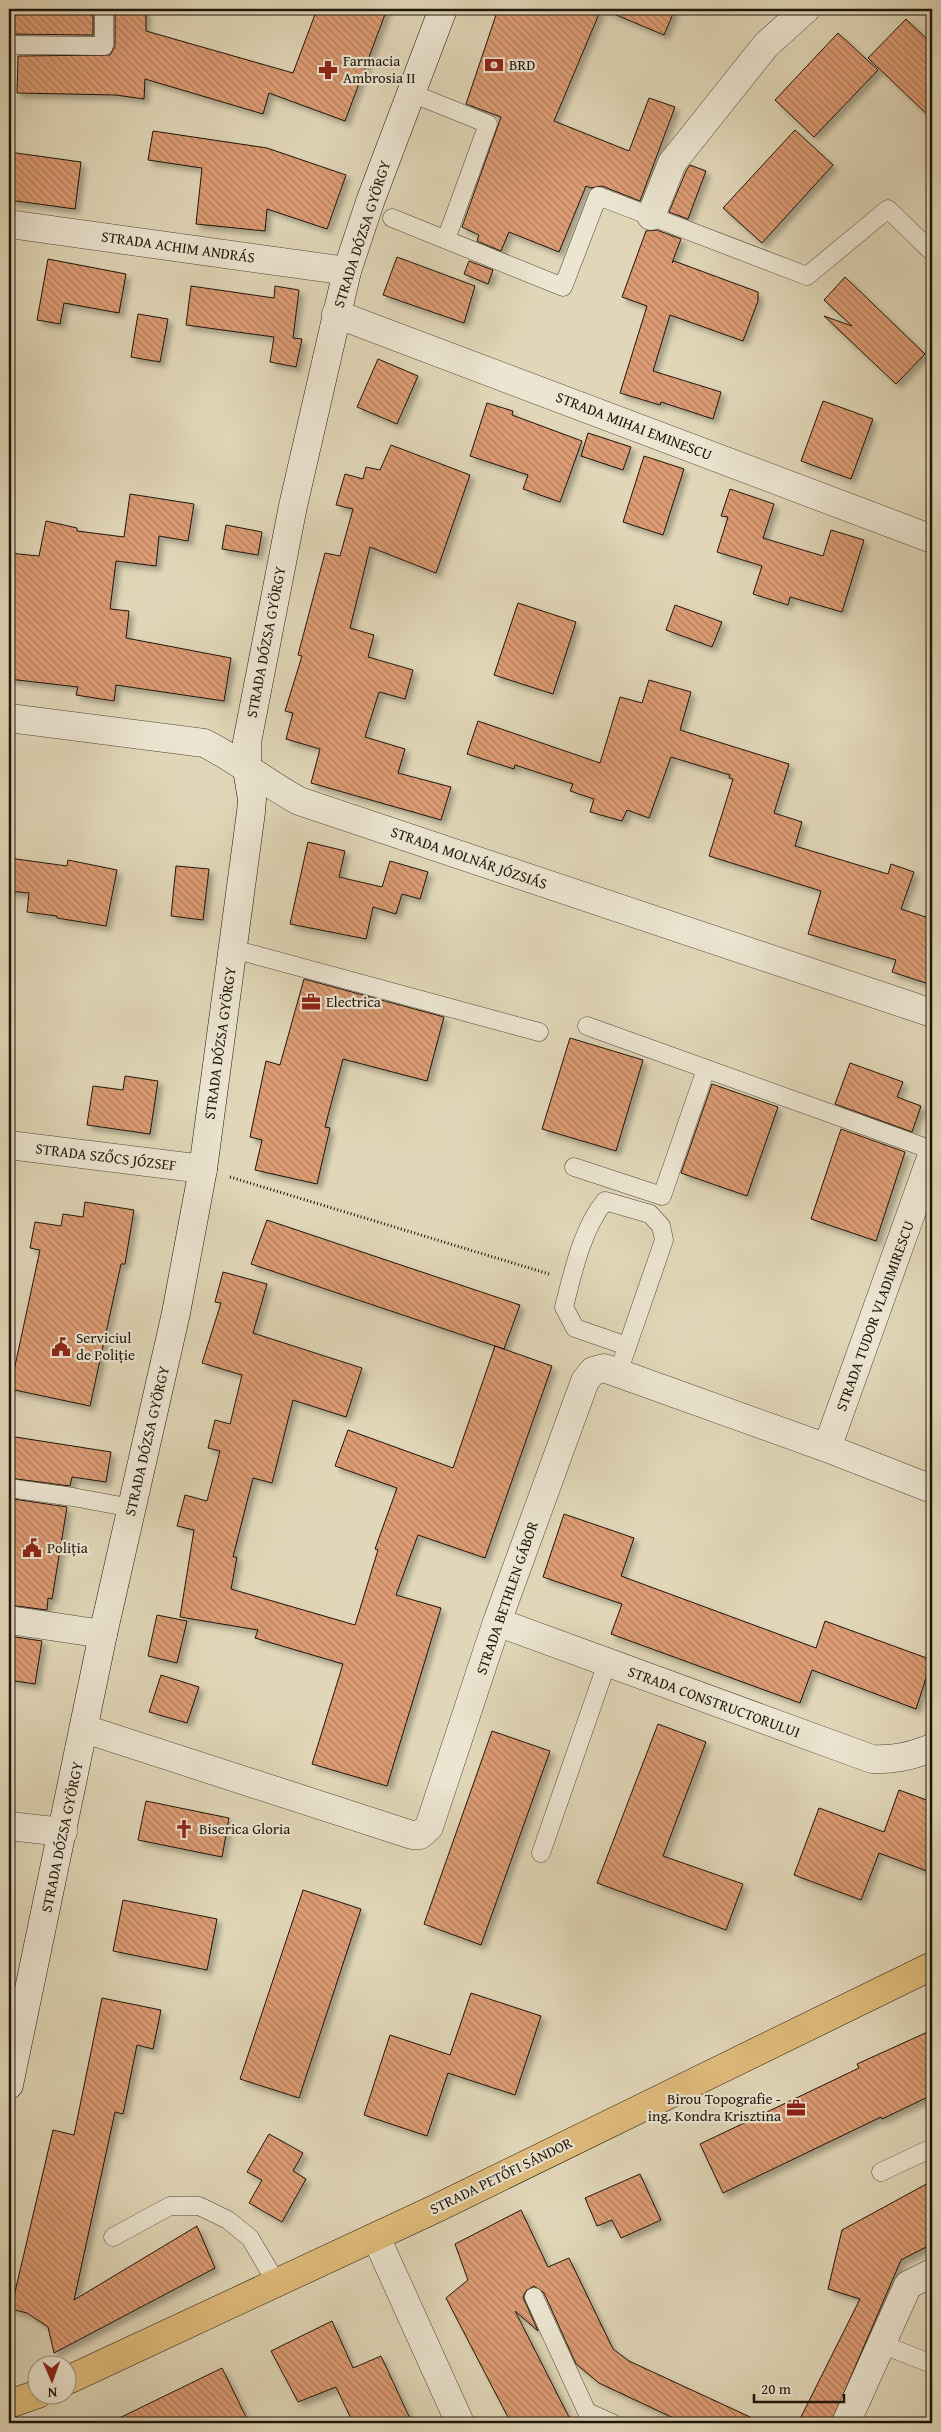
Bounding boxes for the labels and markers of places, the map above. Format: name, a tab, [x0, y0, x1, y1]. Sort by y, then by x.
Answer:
place label: Farmacia Ambrosia II	[343, 50, 416, 88]
bank icon: BRD	[483, 54, 505, 76]
place label: BRD	[509, 54, 535, 75]
pharmacy icon: Farmacia Ambrosia II	[317, 59, 339, 81]
office icon: Electrica	[300, 991, 322, 1013]
place label: Electrica	[326, 991, 381, 1012]
place label: Serviciul de Poliție	[76, 1327, 135, 1365]
public building icon: Serviciul de Poliție	[50, 1336, 72, 1358]
public building icon: Poliția	[21, 1537, 43, 1559]
place label: Poliția	[47, 1537, 88, 1558]
church icon: Biserica Gloria	[173, 1818, 195, 1840]
place label: Biserica Gloria	[199, 1818, 290, 1839]
place label: Birou Topografie - ing. Kondra Krisztina	[648, 2088, 781, 2126]
office icon: Birou Topografie - ing. Kondra Krisztina	[785, 2097, 807, 2119]

